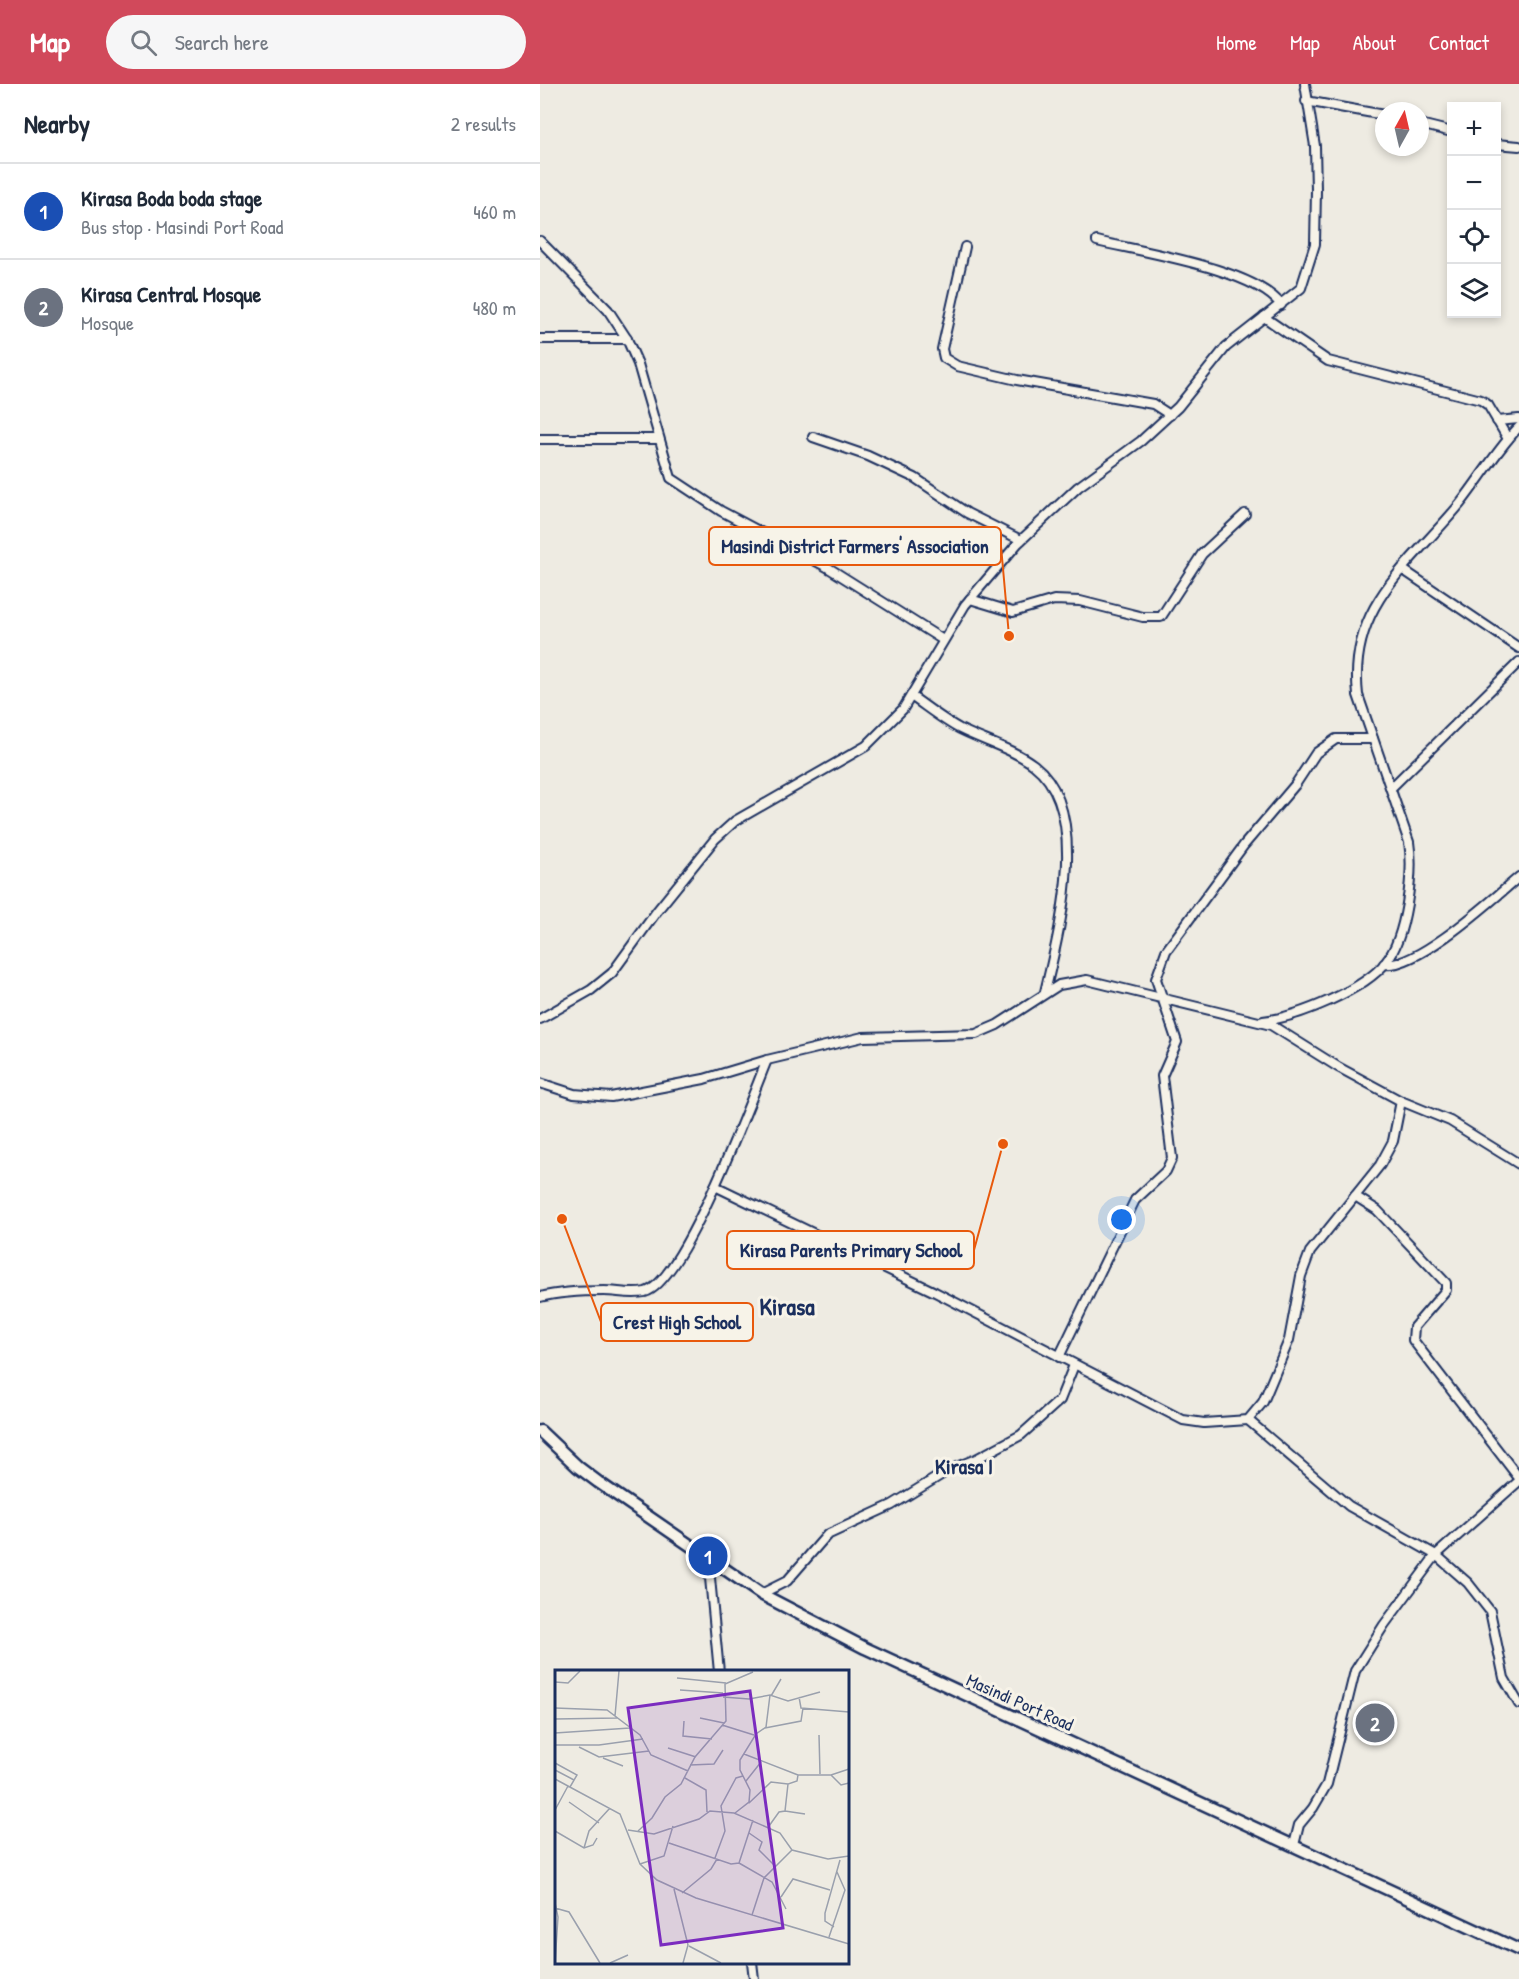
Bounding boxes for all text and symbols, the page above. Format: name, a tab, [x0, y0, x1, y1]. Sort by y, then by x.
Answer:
search box	[106, 15, 526, 69]
text: Map	[30, 23, 70, 61]
icon: search	[127, 26, 160, 59]
text: Search here	[175, 27, 269, 57]
text: Home	[1216, 28, 1257, 57]
text: Map	[1290, 28, 1320, 57]
text: About	[1353, 28, 1396, 57]
text: Contact	[1429, 28, 1489, 57]
north arrow	[1375, 102, 1429, 156]
map controls	[1447, 102, 1501, 318]
button: +	[1447, 102, 1501, 156]
text: Nearby	[24, 106, 90, 141]
text: 2 results	[451, 110, 516, 137]
button: −	[1447, 156, 1501, 210]
text: Kirasa Boda boda stage	[81, 183, 262, 213]
text: 1	[40, 198, 47, 225]
text: 460 m	[473, 198, 516, 225]
button: locate	[1447, 210, 1501, 264]
text: Bus stop · Masindi Port Road	[81, 213, 283, 240]
button: layers	[1447, 264, 1501, 318]
text: Kirasa Central Mosque	[81, 279, 261, 309]
text: 2	[39, 294, 48, 321]
text: 480 m	[473, 294, 516, 321]
text: Mosque	[81, 309, 134, 336]
callout: Masindi District Farmers' Association	[709, 527, 1001, 565]
text: Masindi District Farmers' Association	[721, 532, 989, 559]
your location	[1107, 1205, 1136, 1234]
callout: Kirasa Parents Primary School	[727, 1231, 974, 1269]
text: Kirasa Parents Primary School	[740, 1236, 963, 1264]
district label: Kirasa	[759, 1290, 815, 1322]
callout: Crest High School	[601, 1303, 753, 1341]
text: Crest High School	[613, 1308, 742, 1336]
district label: Kirasa I	[935, 1452, 993, 1481]
pin: 1	[688, 1534, 728, 1578]
street label: Masindi Port Road	[963, 1667, 1077, 1737]
inset map	[555, 1670, 849, 1964]
pin: 2	[1356, 1700, 1394, 1746]

